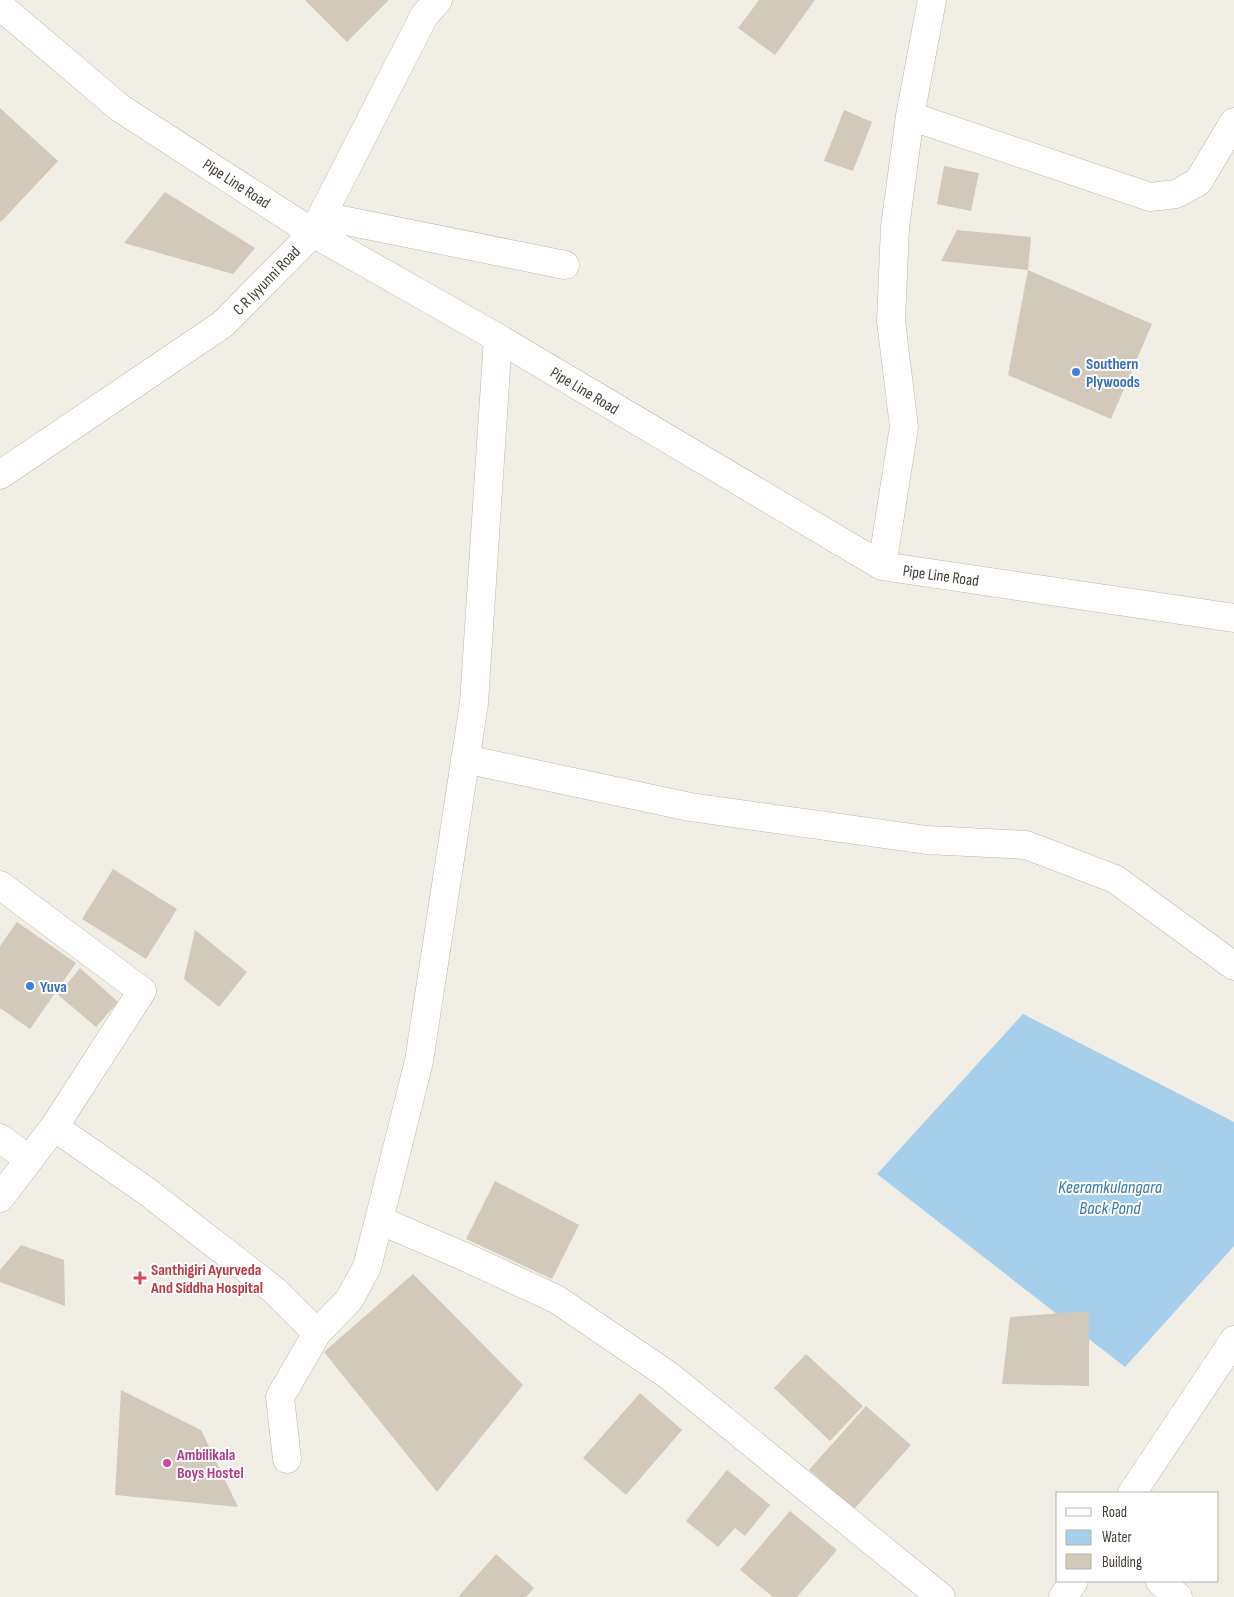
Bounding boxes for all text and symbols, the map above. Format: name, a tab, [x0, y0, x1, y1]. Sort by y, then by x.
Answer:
street label: Pipe Line Road	[199, 155, 274, 213]
street label: C R Iyyunni Road	[230, 243, 305, 319]
place label: Southern Plywoods	[1086, 355, 1140, 392]
street label: Pipe Line Road	[546, 363, 622, 419]
marker: Southern Plywoods	[1070, 366, 1082, 378]
street label: Pipe Line Road	[901, 562, 980, 591]
place label: Yuva	[40, 978, 67, 997]
marker: Yuva	[24, 980, 36, 992]
water label: Keeramkulangara Back Pond	[1058, 1177, 1163, 1219]
place label: Santhigiri Ayurveda And Siddha Hospital	[150, 1261, 263, 1298]
marker: Santhigiri Ayurveda And Siddha Hospital	[133, 1271, 147, 1285]
place label: Ambilikala Boys Hostel	[176, 1446, 244, 1483]
marker: Ambilikala Boys Hostel	[161, 1457, 173, 1469]
legend	[1056, 1492, 1219, 1582]
text: Road	[1102, 1503, 1127, 1522]
text: Water	[1102, 1528, 1133, 1547]
text: Building	[1102, 1553, 1142, 1572]

